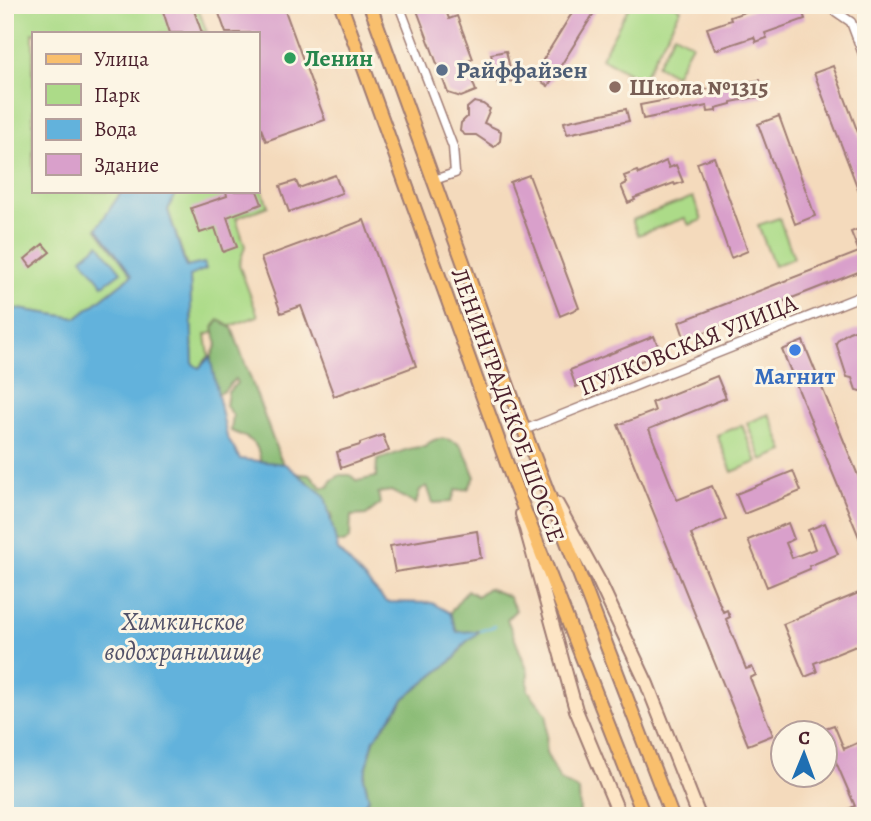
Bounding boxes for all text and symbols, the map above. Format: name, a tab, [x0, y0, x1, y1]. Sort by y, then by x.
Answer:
legend	[32, 32, 259, 192]
place label: Ленин	[304, 42, 373, 74]
text: Улица	[94, 45, 149, 73]
marker: Ленин	[282, 50, 298, 66]
place label: Райффайзен	[456, 54, 588, 86]
marker: Райффайзен	[434, 62, 450, 78]
place label: Школа №1315	[629, 71, 768, 103]
marker: Школа №1315	[607, 79, 623, 95]
text: Парк	[94, 81, 140, 109]
text: Вода	[94, 115, 137, 143]
text: Здание	[94, 151, 159, 179]
street label: ЛЕНИНГРАДСКОЕ ШОССЕ	[443, 263, 573, 547]
street label: ПУЛКОВСКАЯ УЛИЦА	[574, 286, 803, 403]
marker: Магнит	[787, 342, 803, 358]
place label: Магнит	[754, 360, 836, 392]
water label: Химкинское водохранилище	[104, 604, 262, 669]
north arrow	[770, 720, 840, 790]
text: С	[798, 725, 810, 751]

